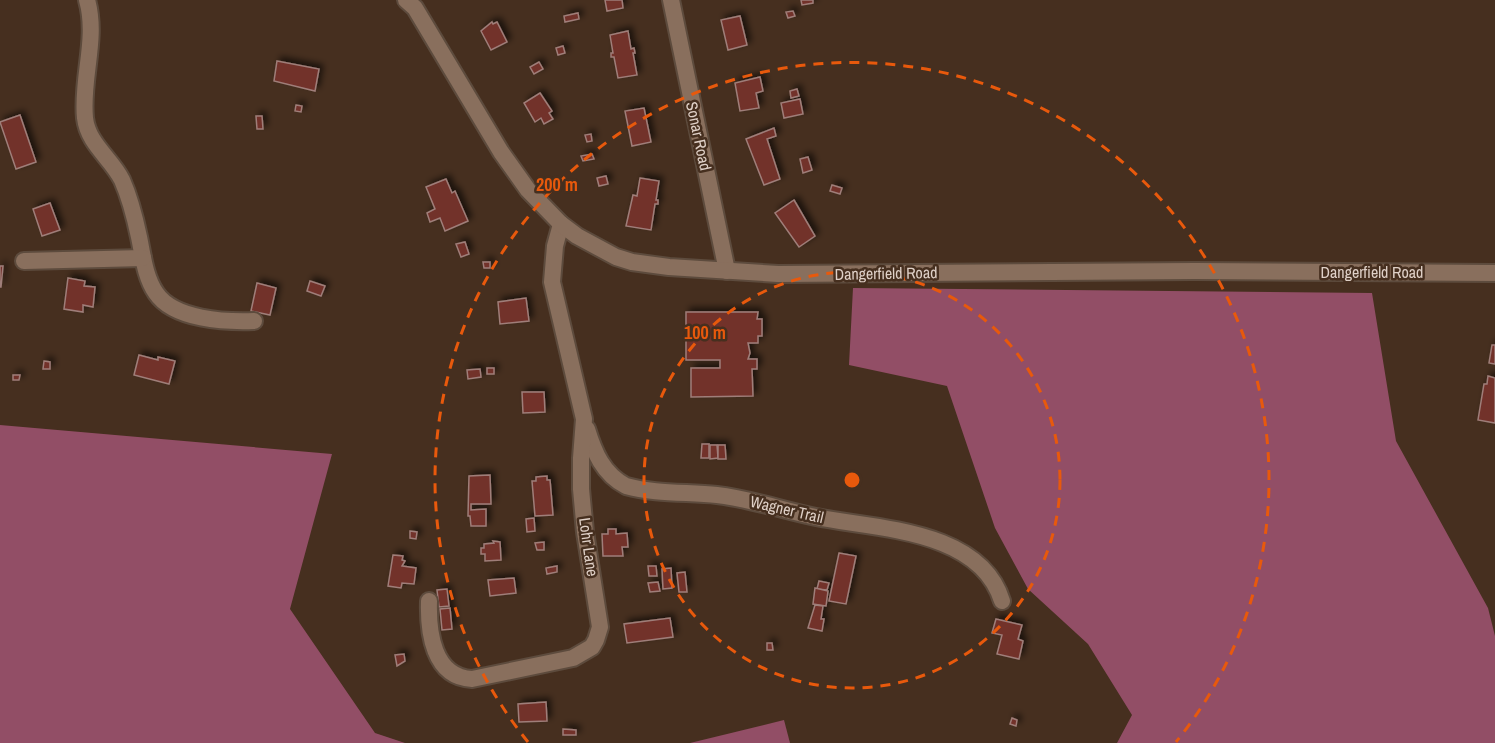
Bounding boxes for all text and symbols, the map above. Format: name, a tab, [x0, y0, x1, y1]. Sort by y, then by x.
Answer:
street label: Sonar Road	[681, 99, 717, 173]
text: 200 m	[536, 172, 578, 197]
street label: Dangerfield Road	[834, 261, 938, 285]
street label: Dangerfield Road	[1321, 261, 1423, 283]
text: 100 m	[684, 320, 726, 345]
centre of rings	[842, 470, 862, 490]
street label: Wagner Trail	[748, 490, 826, 528]
street label: Lohr Lane	[574, 516, 604, 578]

